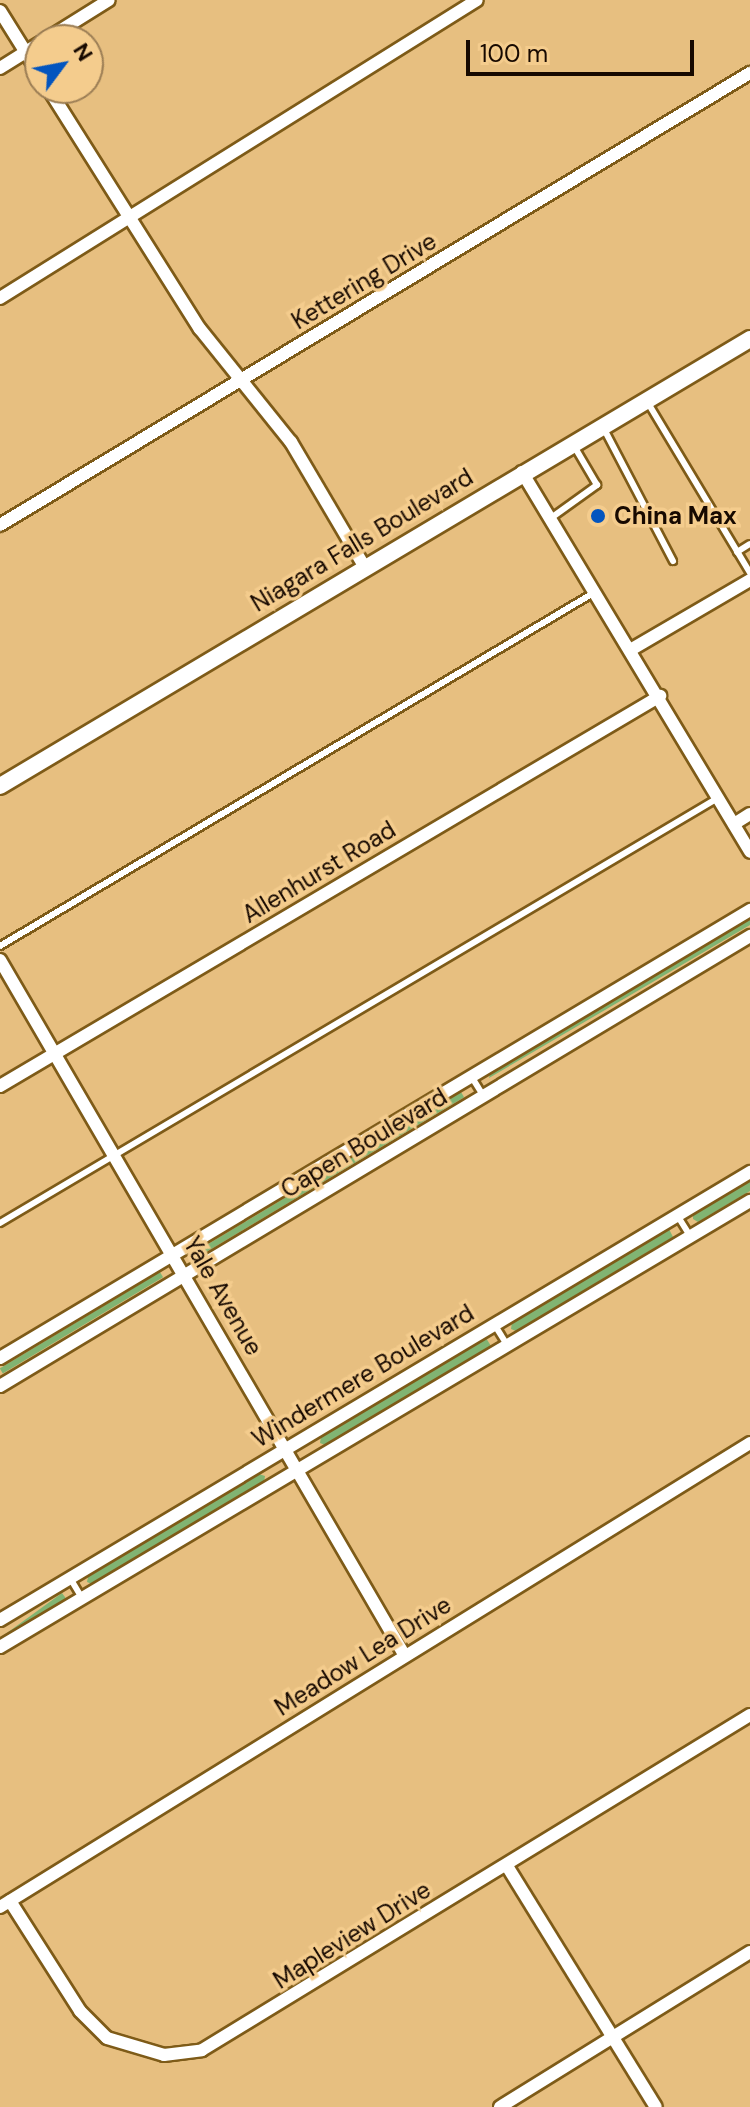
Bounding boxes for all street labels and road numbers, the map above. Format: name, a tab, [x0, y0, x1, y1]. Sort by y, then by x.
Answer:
street label: Kettering Drive	[286, 227, 442, 335]
street label: Niagara Falls Boulevard	[246, 462, 478, 618]
street label: Allenhurst Road	[237, 815, 401, 929]
street label: Capen Boulevard	[276, 1082, 452, 1204]
street label: Yale Avenue	[177, 1232, 269, 1360]
street label: Windermere Boulevard	[247, 1298, 479, 1454]
street label: Meadow Lea Drive	[270, 1590, 456, 1722]
street label: Mapleview Drive	[268, 1875, 436, 1995]

